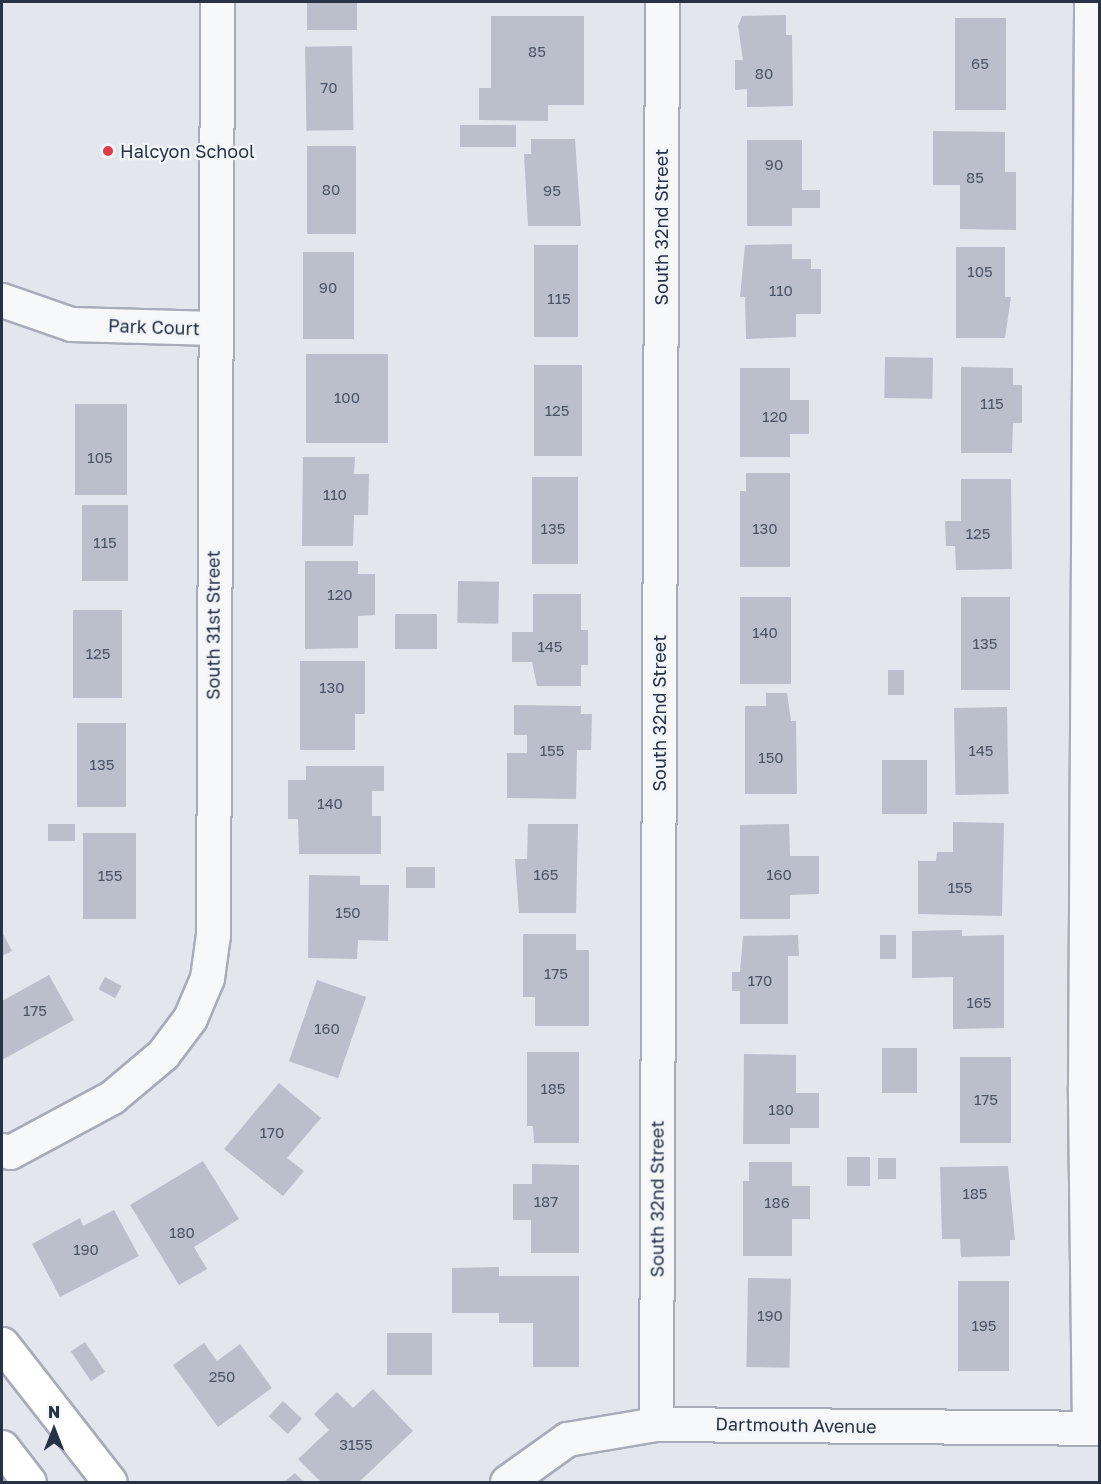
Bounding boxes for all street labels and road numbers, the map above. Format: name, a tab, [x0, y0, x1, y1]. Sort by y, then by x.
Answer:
street label: South 32nd Street	[650, 149, 672, 305]
street label: Park Court	[108, 315, 200, 339]
street label: South 31st Street	[202, 550, 224, 700]
street label: South 32nd Street	[648, 635, 670, 791]
street label: South 32nd Street	[646, 1121, 668, 1277]
street label: Dartmouth Avenue	[715, 1413, 877, 1437]

